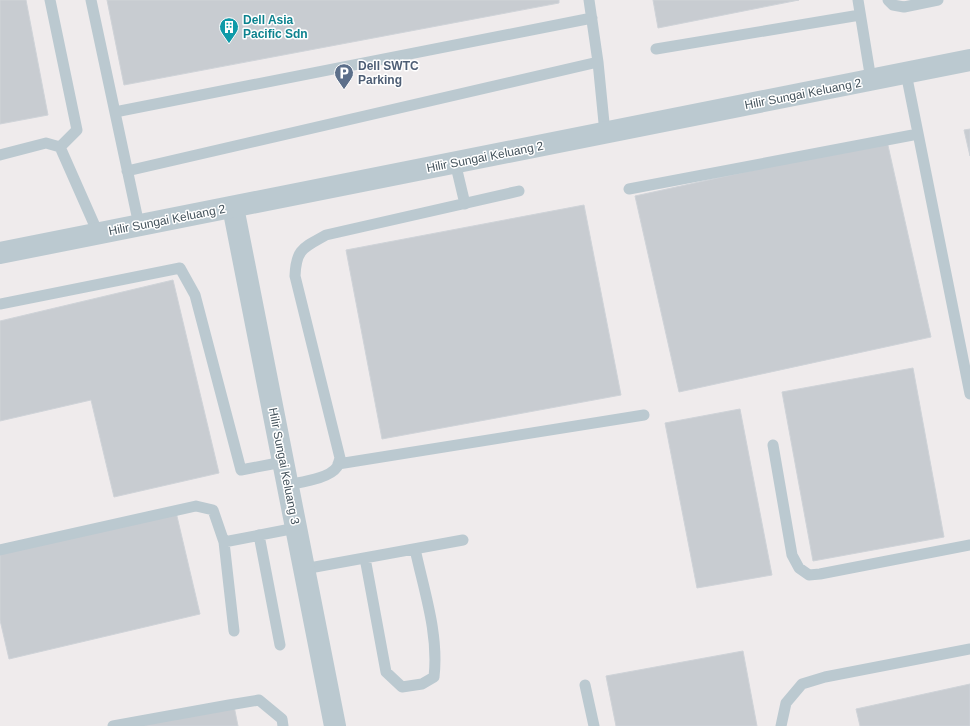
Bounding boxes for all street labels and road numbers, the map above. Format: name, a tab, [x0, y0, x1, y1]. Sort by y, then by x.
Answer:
street label: Hilir Sungai Keluang 2	[743, 76, 863, 112]
street label: Hilir Sungai Keluang 2	[425, 139, 545, 175]
street label: Hilir Sungai Keluang 2	[107, 202, 227, 238]
street label: Hilir Sungai Keluang 3	[266, 406, 302, 526]

